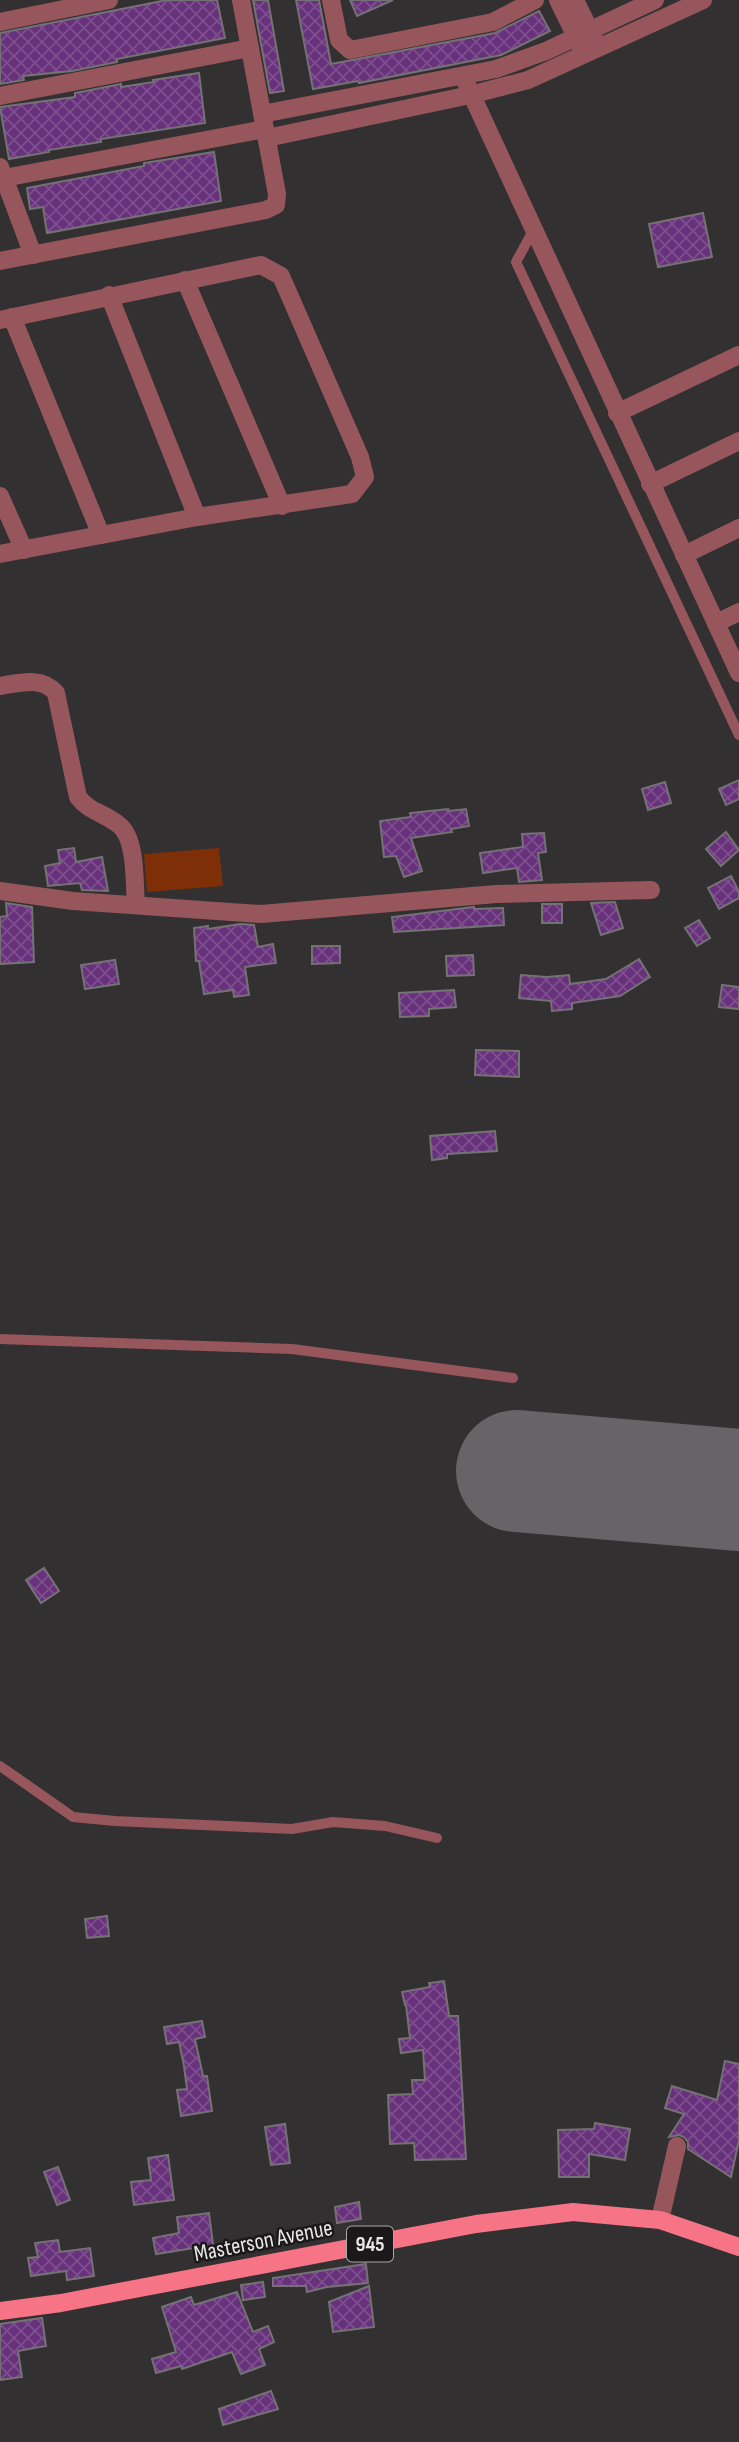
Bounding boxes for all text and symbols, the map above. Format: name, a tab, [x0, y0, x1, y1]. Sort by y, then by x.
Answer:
street label: Masterson Avenue	[191, 2214, 335, 2268]
road number: 945	[347, 2226, 393, 2262]

